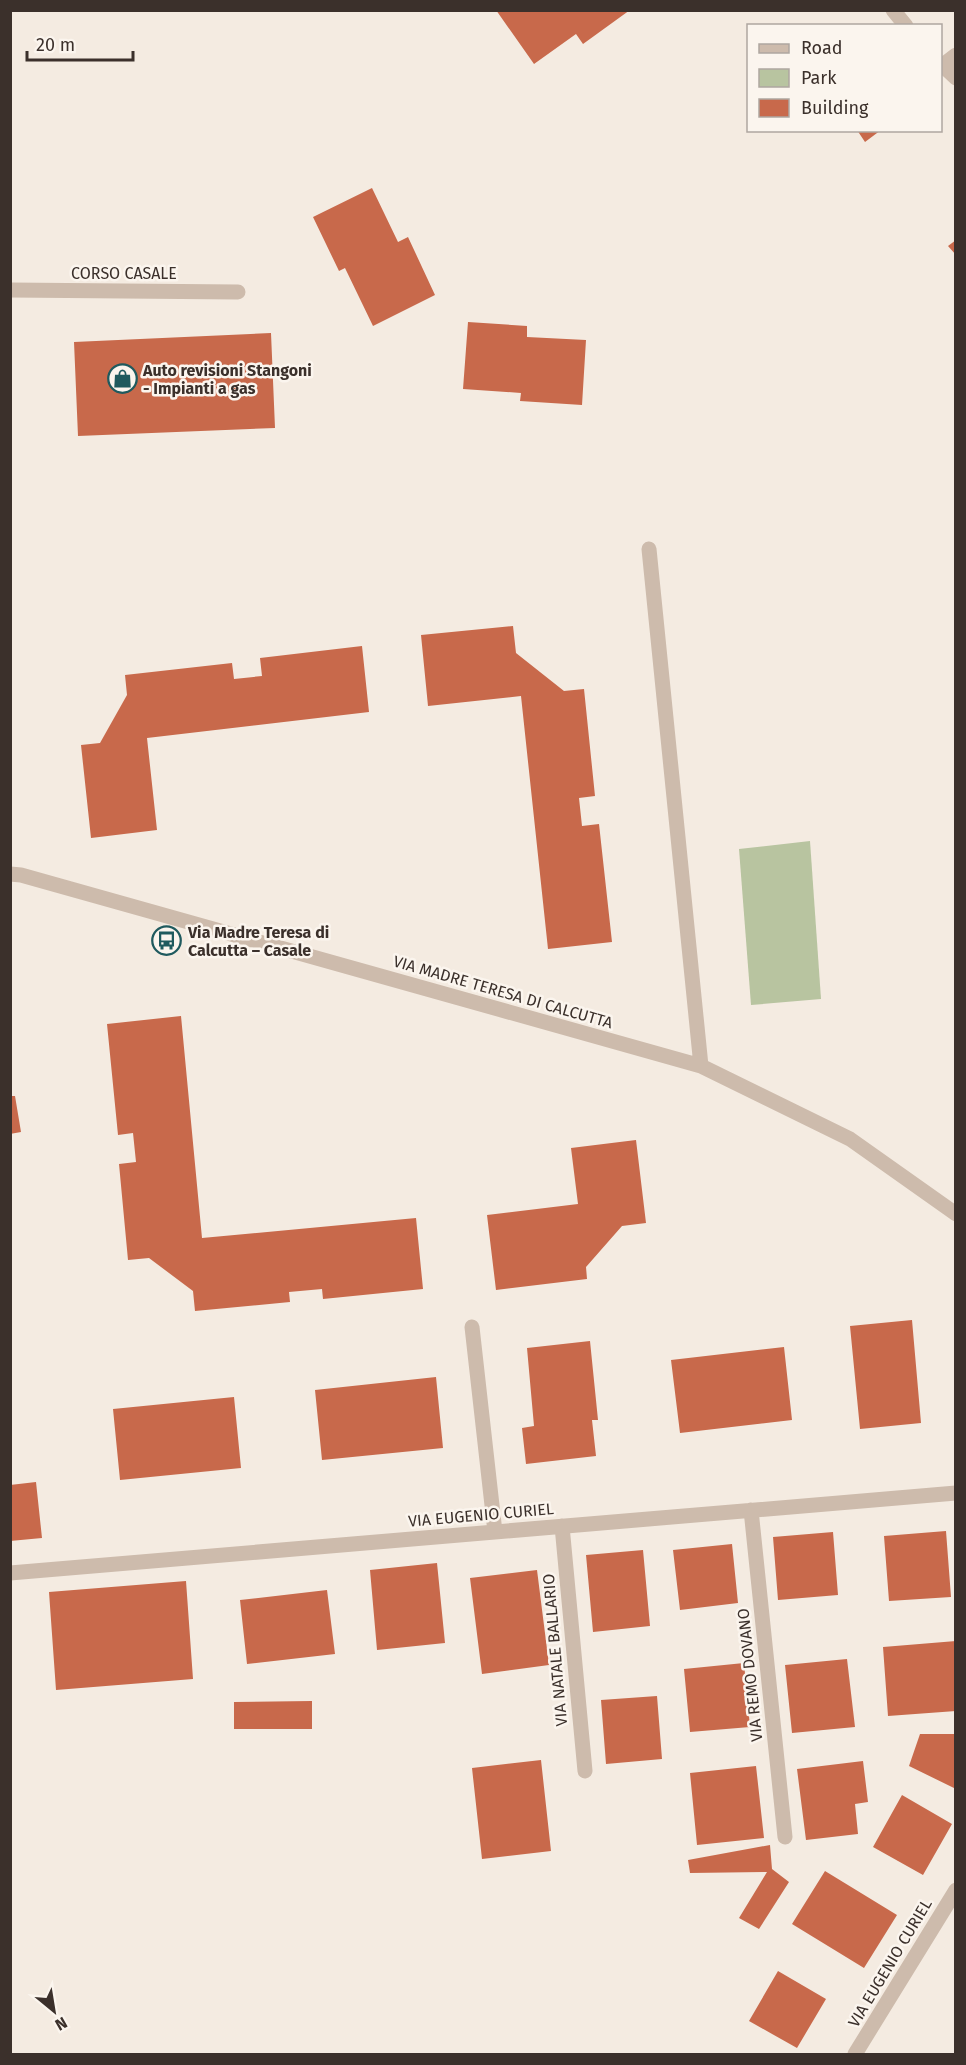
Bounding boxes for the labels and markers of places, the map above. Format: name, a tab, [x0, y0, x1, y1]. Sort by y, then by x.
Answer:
place label: Auto revisioni Stangoni - Impianti a gas	[142, 361, 312, 398]
shop icon: Auto revisioni Stangoni - Impianti a gas	[106, 363, 138, 395]
place label: Via Madre Teresa di Calcutta – Casale	[187, 923, 329, 960]
bus stop icon: Via Madre Teresa di Calcutta – Casale	[151, 925, 183, 957]

